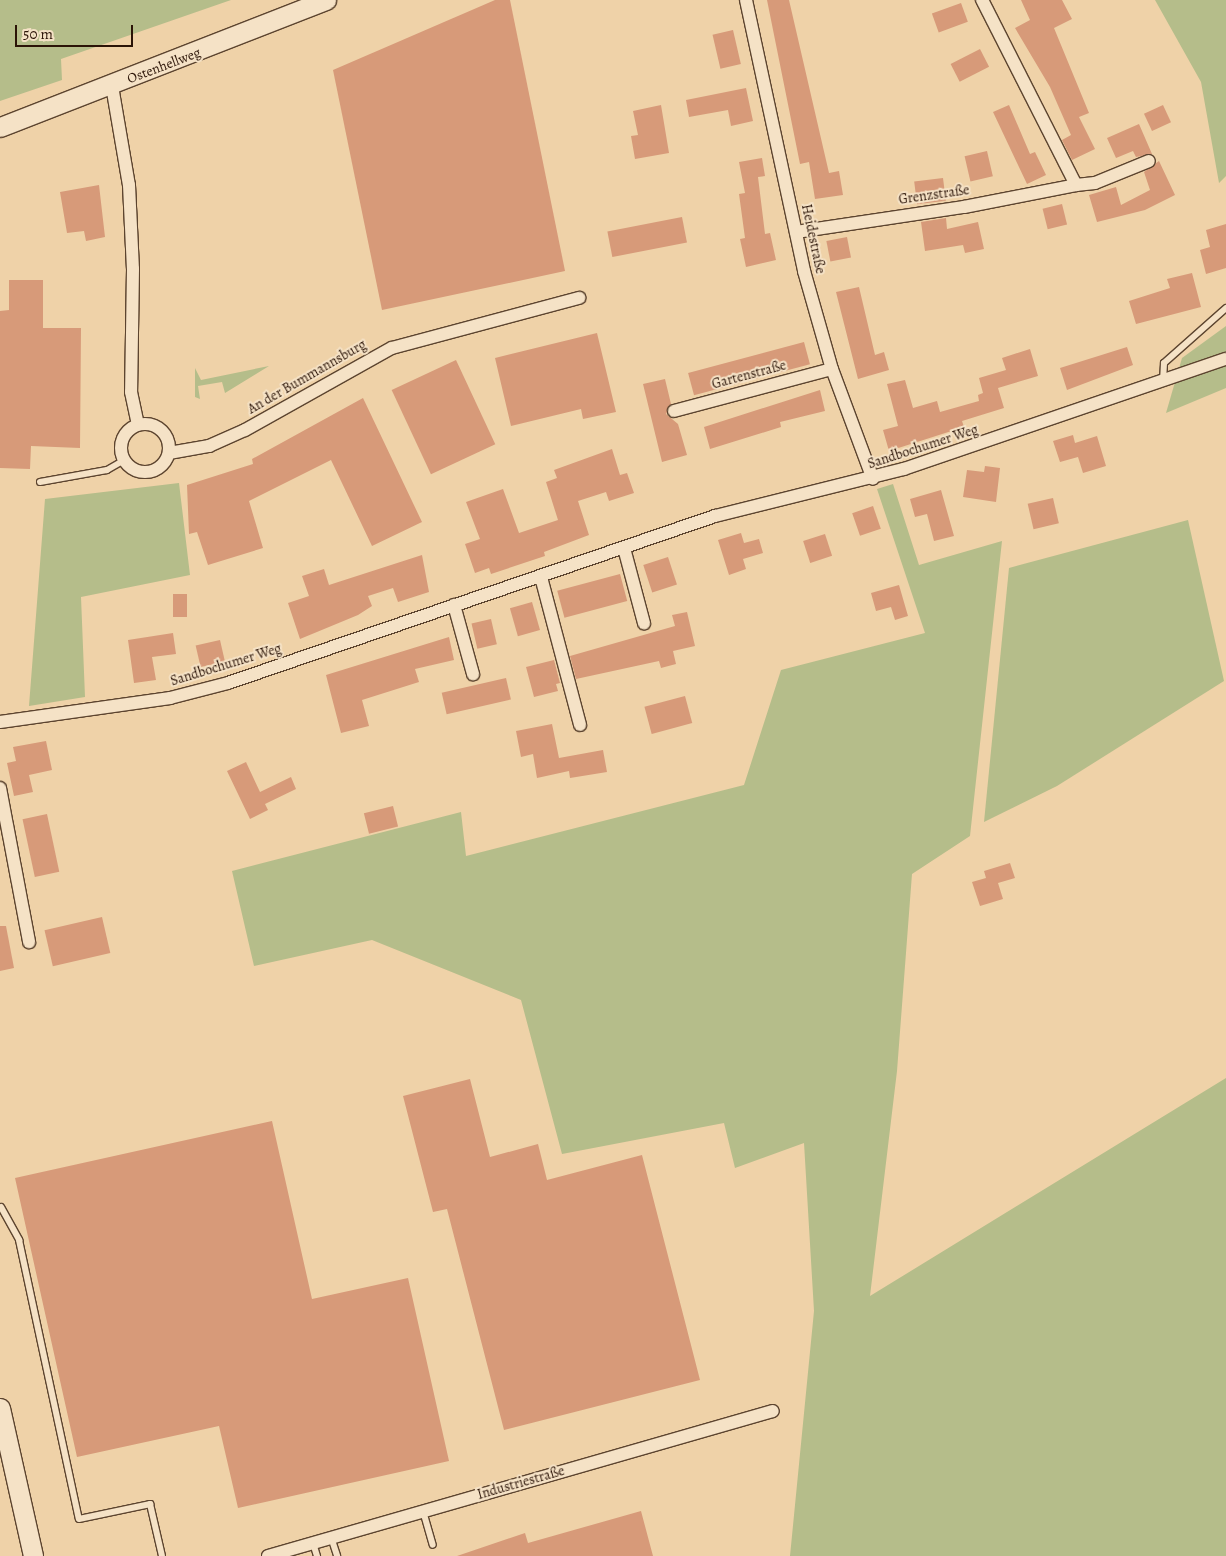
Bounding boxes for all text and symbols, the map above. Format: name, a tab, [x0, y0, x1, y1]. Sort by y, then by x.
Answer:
scale bar	[18, 15, 135, 47]
text: 50 m	[23, 24, 53, 44]
street label: Ostenhellweg	[125, 44, 203, 88]
street label: Grenzstraße	[898, 182, 970, 208]
street label: Heidestraße	[797, 203, 829, 275]
street label: An der Bummannsburg	[245, 336, 369, 418]
street label: Gartenstraße	[710, 357, 788, 393]
street label: Sandbochumer Weg	[866, 421, 980, 473]
street label: Sandbochumer Weg	[168, 640, 284, 690]
street label: Industriestraße	[475, 1463, 567, 1503]

